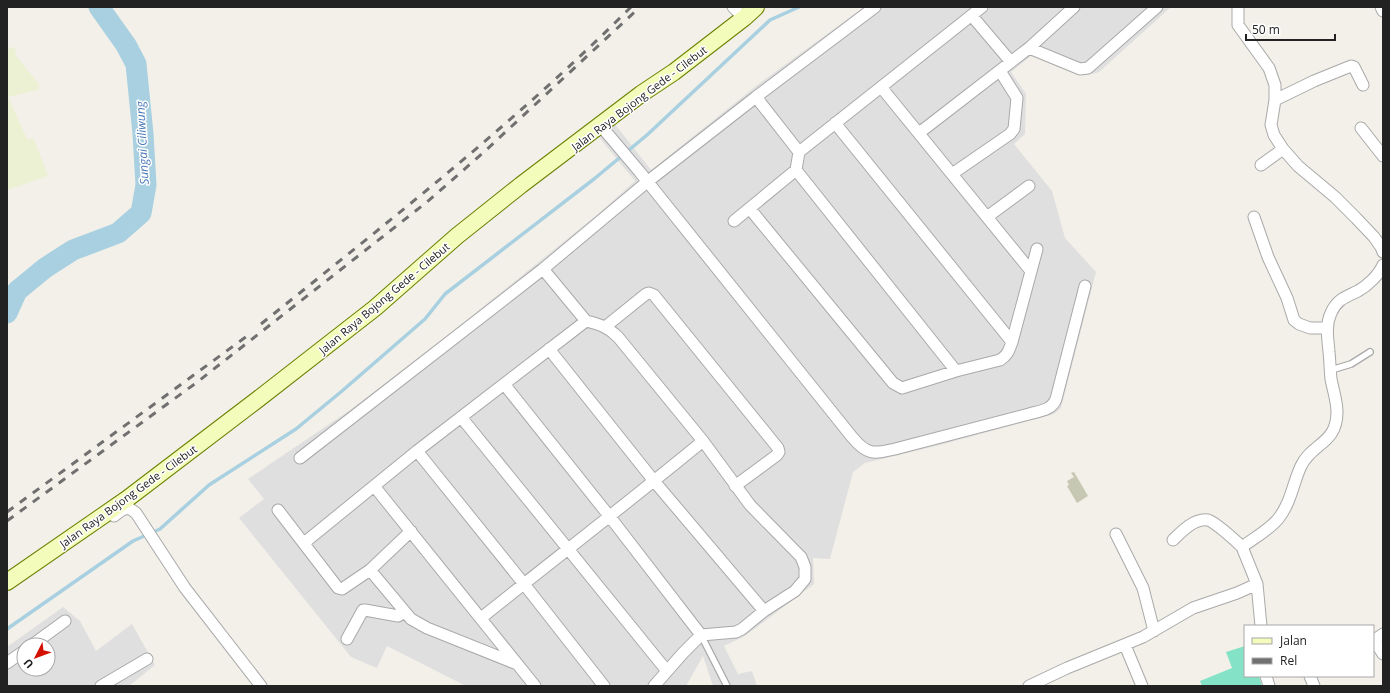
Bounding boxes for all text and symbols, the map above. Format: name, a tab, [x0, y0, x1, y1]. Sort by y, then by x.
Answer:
scale bar	[1246, 16, 1335, 42]
text: 50 m	[1252, 21, 1280, 38]
street label: Jalan Raya Bojong Gede - Cilebut	[567, 42, 710, 155]
water label: Sungai Ciliwung	[131, 100, 153, 185]
street label: Jalan Raya Bojong Gede - Cilebut	[315, 239, 452, 358]
street label: Jalan Raya Bojong Gede - Cilebut	[56, 441, 200, 551]
legend	[1244, 625, 1374, 677]
text: Jalan	[1279, 632, 1307, 649]
north arrow	[16, 637, 56, 677]
text: Rel	[1280, 652, 1297, 669]
text: U	[20, 656, 37, 672]

